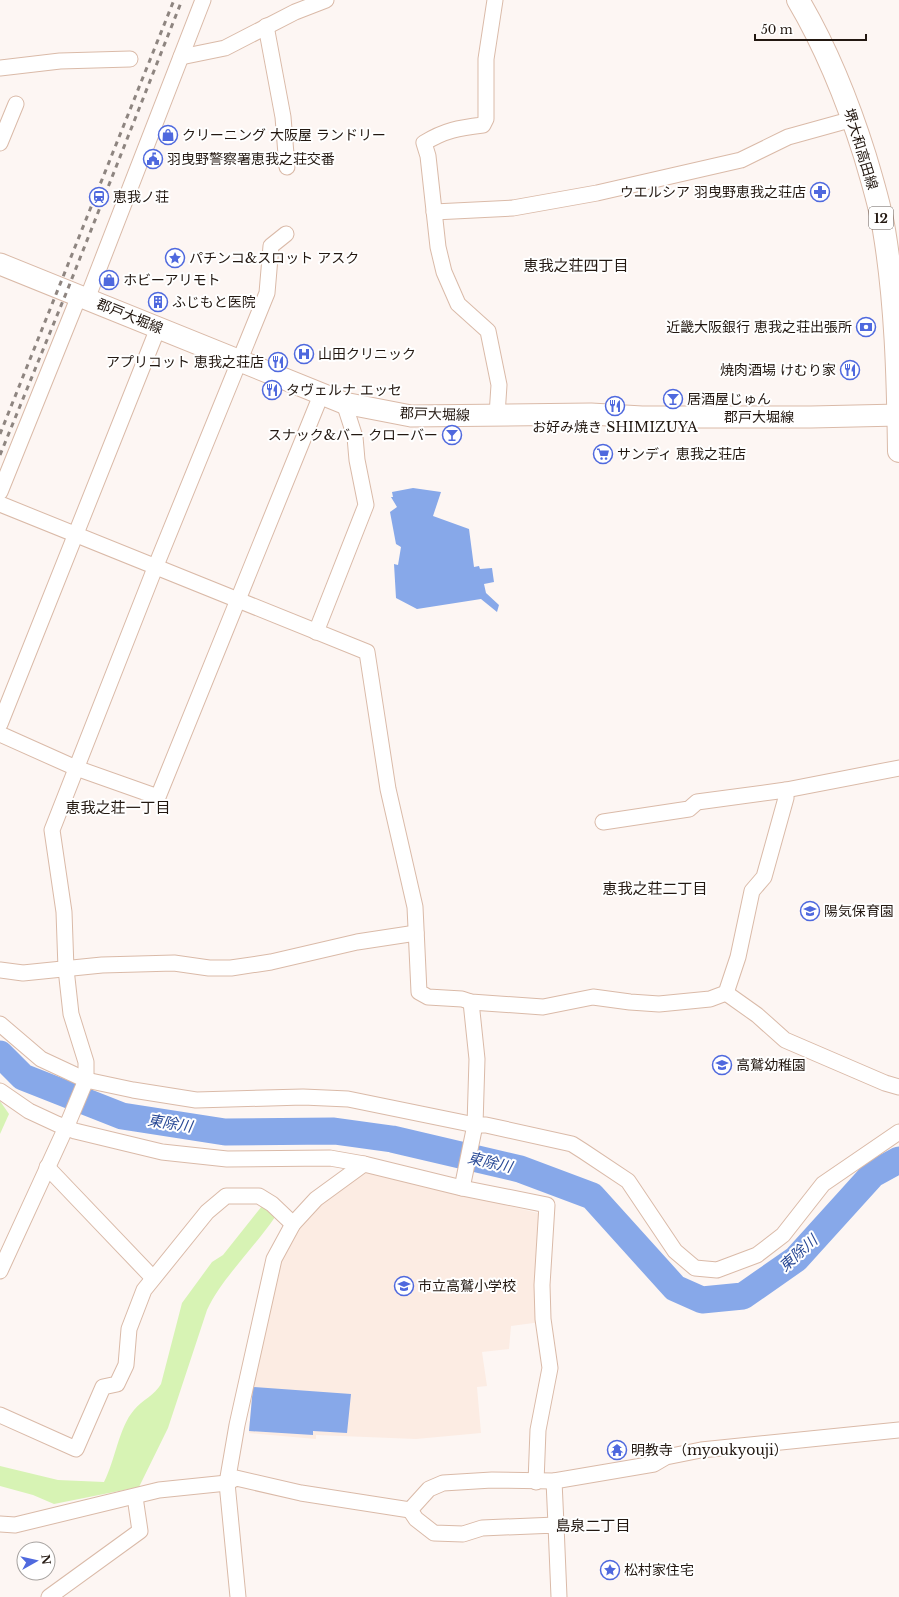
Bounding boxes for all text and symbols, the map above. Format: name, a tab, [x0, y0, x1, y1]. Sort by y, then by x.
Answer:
scale bar	[755, 16, 866, 42]
text: 50 m	[761, 22, 793, 37]
street label: 堺大和高田線	[840, 106, 882, 192]
shop icon: クリーニング 大阪屋 ランドリー	[157, 124, 179, 146]
place label: クリーニング 大阪屋 ランドリー	[182, 126, 386, 144]
public building icon: 羽曳野警察署恵我之荘交番	[142, 148, 164, 170]
place label: 羽曳野警察署恵我之荘交番	[167, 150, 335, 168]
pharmacy icon: ウエルシア 羽曳野恵我之荘店	[809, 181, 831, 203]
place label: ウエルシア 羽曳野恵我之荘店	[620, 183, 806, 201]
station icon: 恵我ノ荘	[88, 186, 110, 208]
place label: 恵我ノ荘	[113, 188, 169, 206]
road number: 12	[869, 207, 893, 229]
place icon: パチンコ&スロット アスク	[164, 247, 186, 269]
place label: パチンコ&スロット アスク	[189, 249, 359, 267]
district label: 恵我之荘四丁目	[523, 256, 629, 275]
shop icon: ホビーアリモト	[98, 269, 120, 291]
place label: ホビーアリモト	[123, 271, 220, 289]
building icon: ふじもと医院	[147, 291, 169, 313]
place label: ふじもと医院	[172, 293, 256, 311]
street label: 郡戸大堀線	[94, 295, 166, 337]
bank icon: 近畿大阪銀行 恵我之荘出張所	[855, 316, 877, 338]
place label: 近畿大阪銀行 恵我之荘出張所	[666, 318, 852, 336]
hospital icon: 山田クリニック	[293, 343, 315, 365]
place label: 山田クリニック	[318, 345, 416, 363]
restaurant icon: アプリコット 恵我之荘店	[267, 351, 289, 373]
place label: アプリコット 恵我之荘店	[106, 353, 264, 371]
restaurant icon: 焼肉酒場 けむり家	[839, 359, 861, 381]
place label: 焼肉酒場 けむり家	[720, 361, 836, 379]
restaurant icon: タヴェルナ エッセ	[261, 379, 283, 401]
place label: タヴェルナ エッセ	[286, 381, 402, 399]
bar icon: 居酒屋じゅん	[662, 388, 684, 410]
place label: 居酒屋じゅん	[687, 390, 771, 408]
restaurant icon: お好み焼き SHIMIZUYA	[604, 395, 626, 417]
street label: 郡戸大堀線	[400, 404, 470, 424]
street label: 郡戸大堀線	[724, 408, 794, 426]
place label: お好み焼き SHIMIZUYA	[532, 418, 698, 436]
bar icon: スナック&バー クローバー	[441, 424, 463, 446]
place label: スナック&バー クローバー	[268, 426, 438, 444]
supermarket icon: サンディ 恵我之荘店	[592, 443, 614, 465]
place label: サンディ 恵我之荘店	[617, 445, 746, 463]
district label: 恵我之荘一丁目	[65, 798, 171, 817]
district label: 恵我之荘二丁目	[602, 879, 708, 898]
school or university icon: 陽気保育園	[799, 900, 821, 922]
place label: 陽気保育園	[824, 902, 894, 920]
school or university icon: 高鷲幼稚園	[711, 1054, 733, 1076]
place label: 高鷲幼稚園	[736, 1056, 806, 1074]
water label: 東除川	[146, 1110, 196, 1136]
water label: 東除川	[466, 1148, 516, 1177]
water label: 東除川	[775, 1230, 823, 1275]
school or university icon: 市立高鷲小学校	[393, 1275, 415, 1297]
place label: 市立高鷲小学校	[418, 1277, 516, 1295]
temple icon: 明教寺（myoukyouji）	[606, 1439, 628, 1461]
place label: 明教寺（myoukyouji）	[631, 1441, 788, 1459]
district label: 島泉二丁目	[555, 1516, 631, 1535]
north arrow	[16, 1541, 56, 1581]
text: N	[38, 1554, 54, 1566]
place icon: 松村家住宅	[599, 1559, 621, 1581]
place label: 松村家住宅	[624, 1561, 694, 1579]

